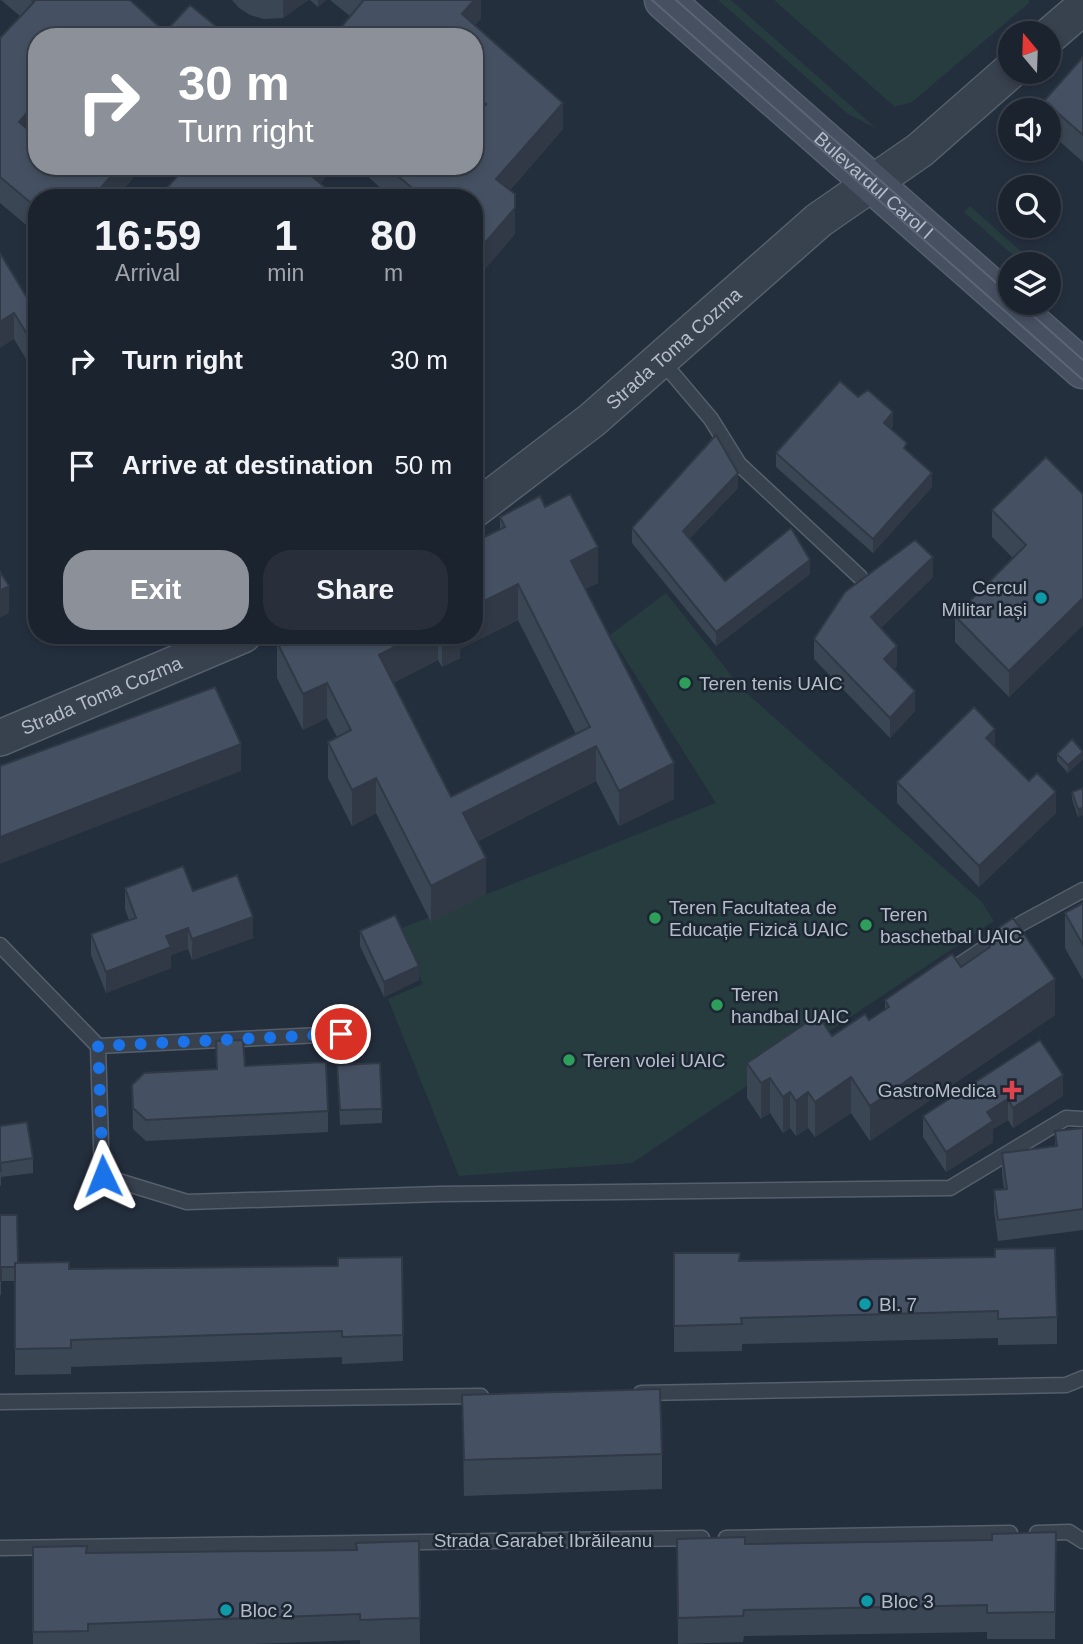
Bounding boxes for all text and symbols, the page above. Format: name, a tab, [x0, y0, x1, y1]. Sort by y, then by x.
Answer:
north arrow	[998, 21, 1060, 84]
map controls	[998, 21, 1061, 315]
icon: right	[63, 56, 154, 147]
text: 30 m	[178, 56, 290, 110]
button: sound	[998, 98, 1061, 161]
text: Turn right	[178, 113, 314, 149]
street label: Bulevardul Carol I	[810, 127, 938, 243]
button: search	[998, 175, 1061, 238]
text: 16:59	[94, 212, 201, 259]
text: 1	[274, 212, 298, 259]
text: 80	[370, 212, 417, 259]
button: layers	[998, 252, 1061, 315]
text: Arrival	[115, 260, 180, 286]
text: min	[267, 260, 304, 286]
text: m	[384, 260, 403, 286]
street label: Strada Toma Cozma	[602, 283, 746, 413]
icon: right	[63, 342, 101, 380]
text: Turn right	[122, 345, 243, 375]
text: 30 m	[390, 345, 448, 375]
icon: arrive	[63, 447, 101, 485]
text: Arrive at destination	[122, 450, 373, 480]
text: 50 m	[394, 450, 452, 480]
button: Exit	[63, 550, 249, 630]
button: Share	[263, 550, 448, 630]
place label: Cercul Militar Iași	[941, 577, 1027, 620]
marker: Cercul Militar Iași	[1033, 590, 1049, 606]
street label: Strada Toma Cozma	[18, 651, 185, 738]
place label: Teren tenis UAIC	[699, 673, 843, 694]
marker: Teren tenis UAIC	[677, 675, 693, 691]
place label: Teren Facultatea de Educație Fizică UAIC	[669, 897, 849, 940]
place label: Teren baschetbal UAIC	[880, 904, 1023, 947]
marker: Teren Facultatea de Educație Fizică UAIC	[647, 910, 663, 926]
marker: Teren baschetbal UAIC	[858, 917, 874, 933]
place label: Teren handbal UAIC	[731, 984, 849, 1027]
marker: Teren handbal UAIC	[709, 997, 725, 1013]
pin	[311, 1004, 371, 1064]
icon: arrive	[322, 1015, 360, 1053]
place label: Teren volei UAIC	[583, 1050, 726, 1071]
marker: Teren volei UAIC	[561, 1052, 577, 1068]
place label: GastroMedica	[878, 1080, 996, 1101]
marker: GastroMedica	[1002, 1080, 1022, 1100]
position arrow	[66, 1139, 140, 1213]
place label: Bl. 7	[879, 1294, 917, 1315]
marker: Bl. 7	[857, 1296, 873, 1312]
street label: Strada Garabet Ibrăileanu	[434, 1530, 652, 1551]
place label: Bloc 3	[881, 1591, 934, 1612]
marker: Bloc 3	[859, 1593, 875, 1609]
place label: Bloc 2	[240, 1600, 293, 1621]
marker: Bloc 2	[218, 1602, 234, 1618]

